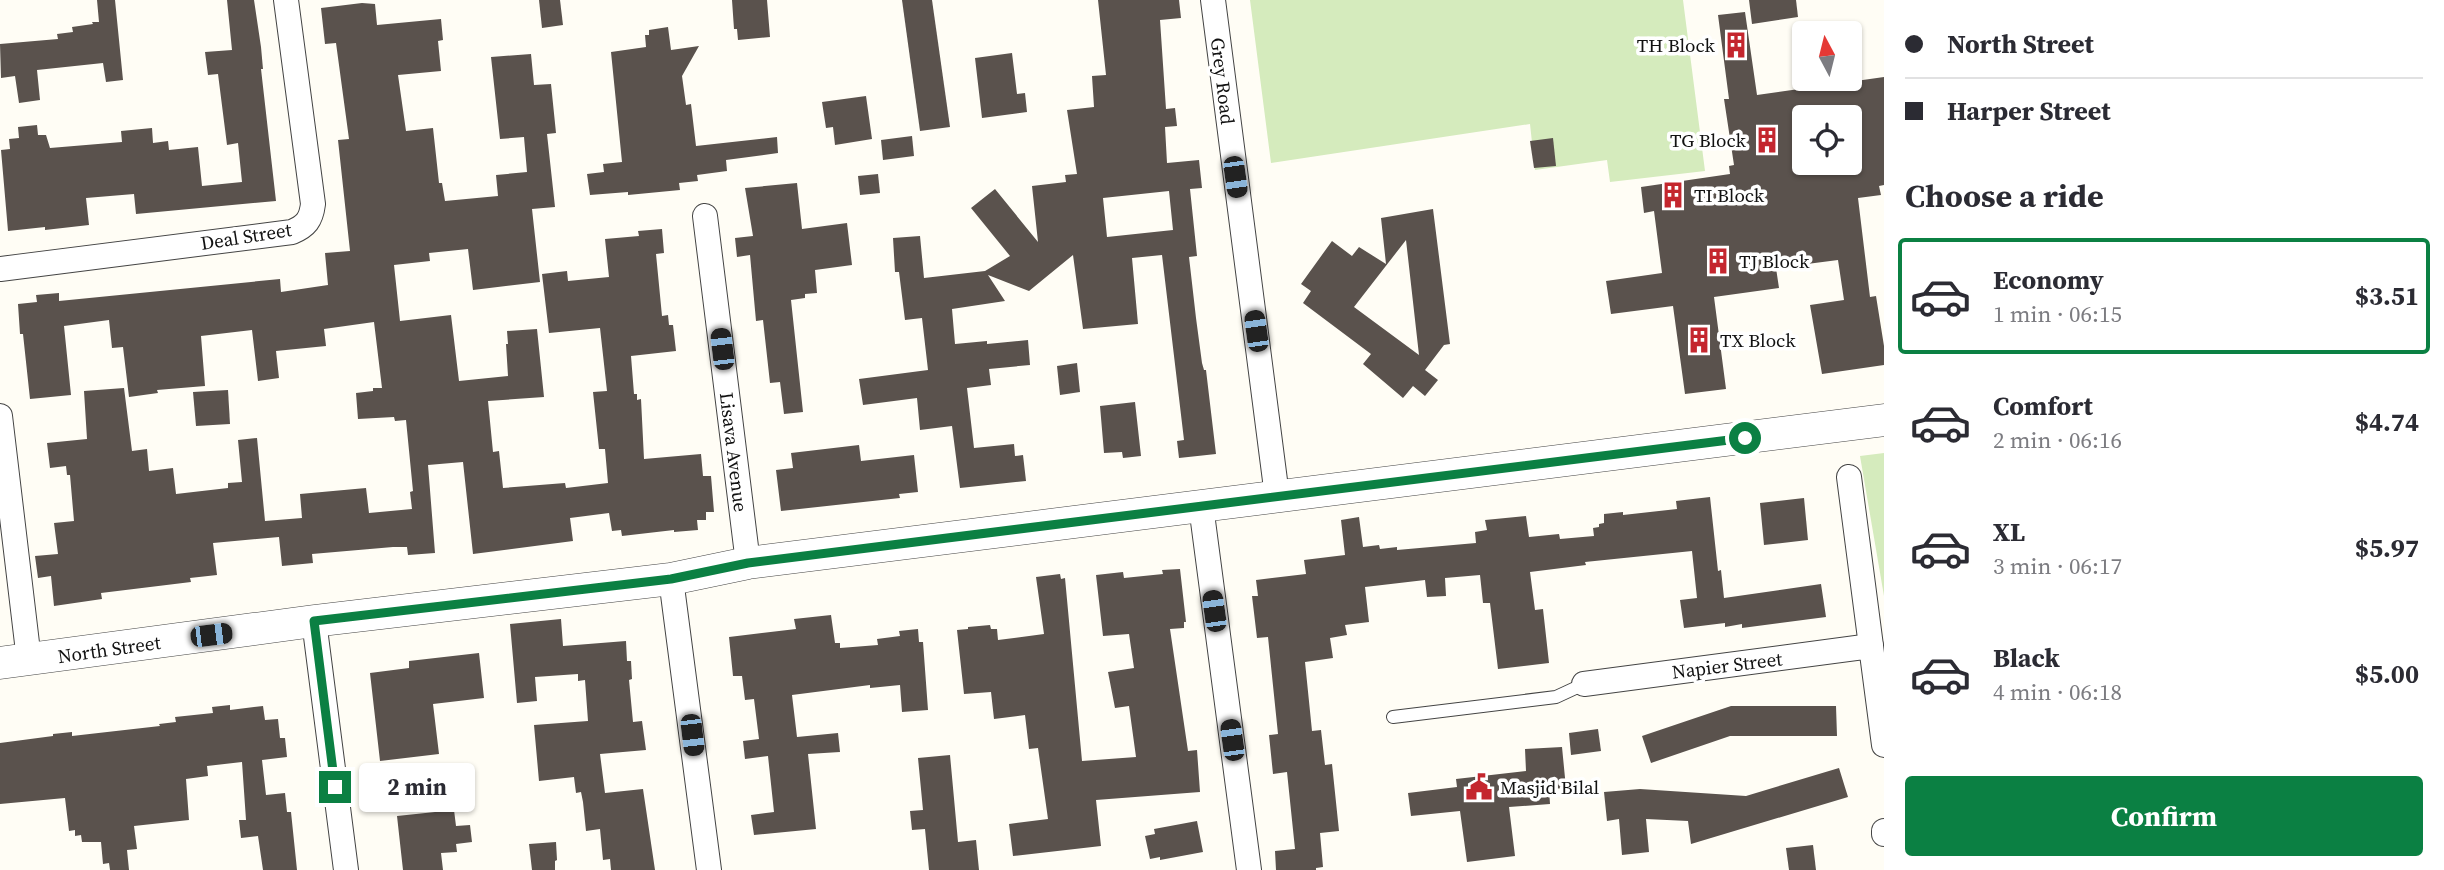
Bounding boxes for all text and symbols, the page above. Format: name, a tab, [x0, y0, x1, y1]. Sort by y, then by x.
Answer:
north arrow	[1792, 21, 1862, 91]
map controls	[1792, 21, 1862, 175]
text: North Street	[1947, 26, 2094, 62]
building icon: TH Block	[1721, 30, 1751, 60]
place label: TH Block	[1637, 32, 1716, 58]
street label: Grey Road	[1205, 36, 1241, 126]
text: Harper Street	[1947, 93, 2111, 129]
button: locate	[1792, 105, 1862, 175]
building icon: TG Block	[1752, 125, 1782, 155]
place label: TG Block	[1670, 127, 1747, 153]
car	[1222, 155, 1249, 199]
text: Choose a ride	[1905, 174, 2104, 218]
building icon: TI Block	[1658, 180, 1688, 210]
place label: TI Block	[1694, 182, 1765, 208]
street label: Deal Street	[199, 216, 294, 256]
building icon: TJ Block	[1703, 246, 1733, 276]
place label: TJ Block	[1739, 248, 1810, 274]
text: Economy	[1993, 262, 2104, 298]
icon: car	[1909, 265, 1972, 328]
text: $3.51	[2355, 278, 2419, 314]
text: 1 min · 06:15	[1993, 298, 2122, 330]
car	[1243, 309, 1270, 353]
building icon: TX Block	[1684, 325, 1714, 355]
car	[710, 327, 735, 371]
place label: TX Block	[1720, 327, 1796, 353]
text: Comfort	[1993, 388, 2093, 424]
street label: Lisava Avenue	[714, 391, 754, 513]
icon: car	[1909, 391, 1972, 454]
text: $4.74	[2355, 404, 2419, 440]
route start	[1729, 422, 1761, 454]
text: 2 min · 06:16	[1993, 424, 2122, 456]
text: XL	[1993, 514, 2025, 550]
icon: car	[1909, 517, 1972, 580]
text: $5.97	[2355, 530, 2419, 566]
text: 3 min · 06:17	[1993, 550, 2122, 582]
car	[1201, 589, 1228, 633]
car	[189, 622, 234, 648]
street label: North Street	[56, 629, 163, 669]
text: Black	[1993, 640, 2060, 676]
icon: car	[1909, 643, 1972, 706]
street label: Napier Street	[1670, 645, 1785, 685]
text: $5.00	[2355, 656, 2419, 692]
text: 4 min · 06:18	[1993, 676, 2122, 708]
car	[680, 713, 705, 757]
car	[1219, 718, 1246, 762]
callout: 2 min	[360, 762, 475, 812]
route end	[319, 771, 351, 803]
text: 2 min	[387, 771, 447, 803]
public building icon: Masjid Bilal	[1464, 772, 1494, 802]
place label: Masjid Bilal	[1500, 774, 1600, 800]
button: Confirm	[1905, 776, 2423, 856]

